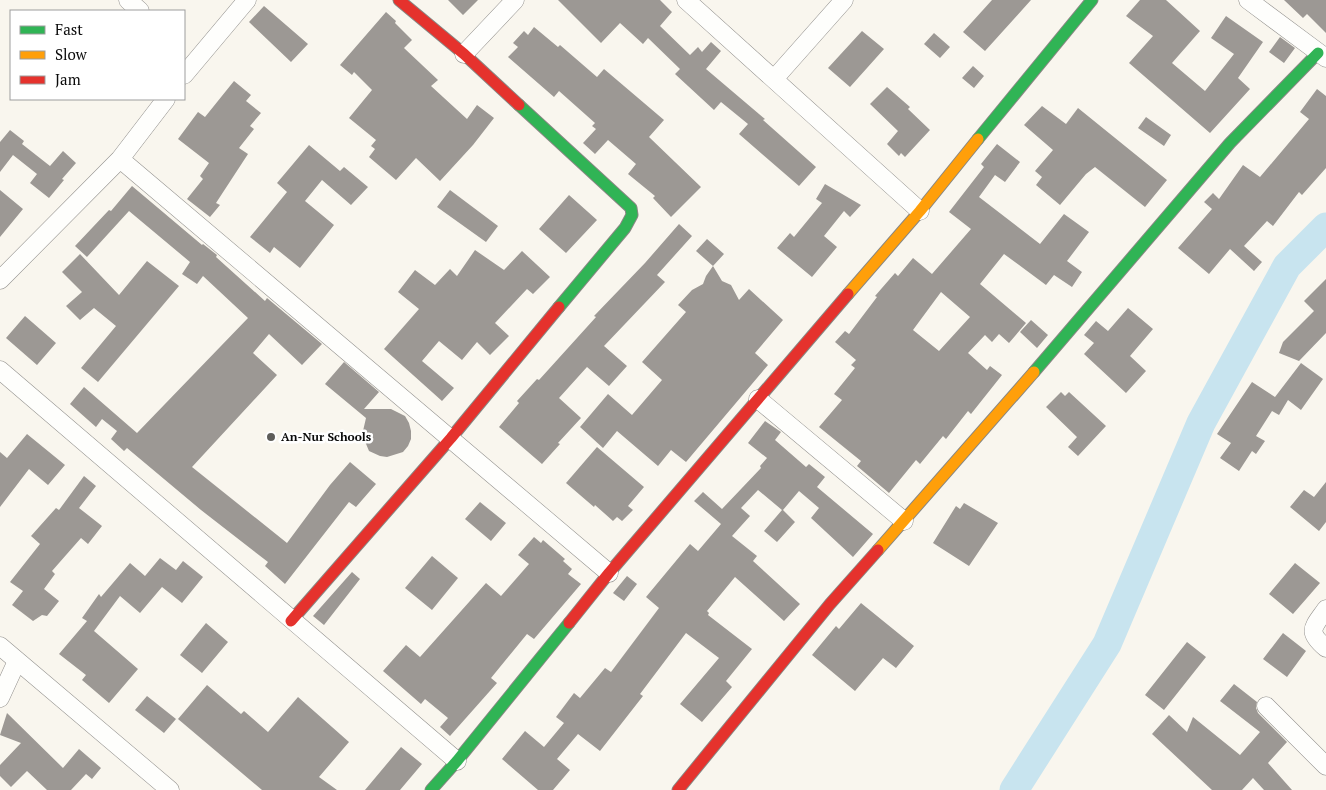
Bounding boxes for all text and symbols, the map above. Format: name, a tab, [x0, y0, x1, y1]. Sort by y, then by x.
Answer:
legend	[10, 10, 185, 100]
text: Fast	[55, 19, 83, 39]
text: Slow	[55, 44, 88, 64]
text: Jam	[55, 69, 81, 89]
place label: An-Nur Schools	[281, 429, 372, 444]
marker: An-Nur Schools	[265, 431, 277, 443]

